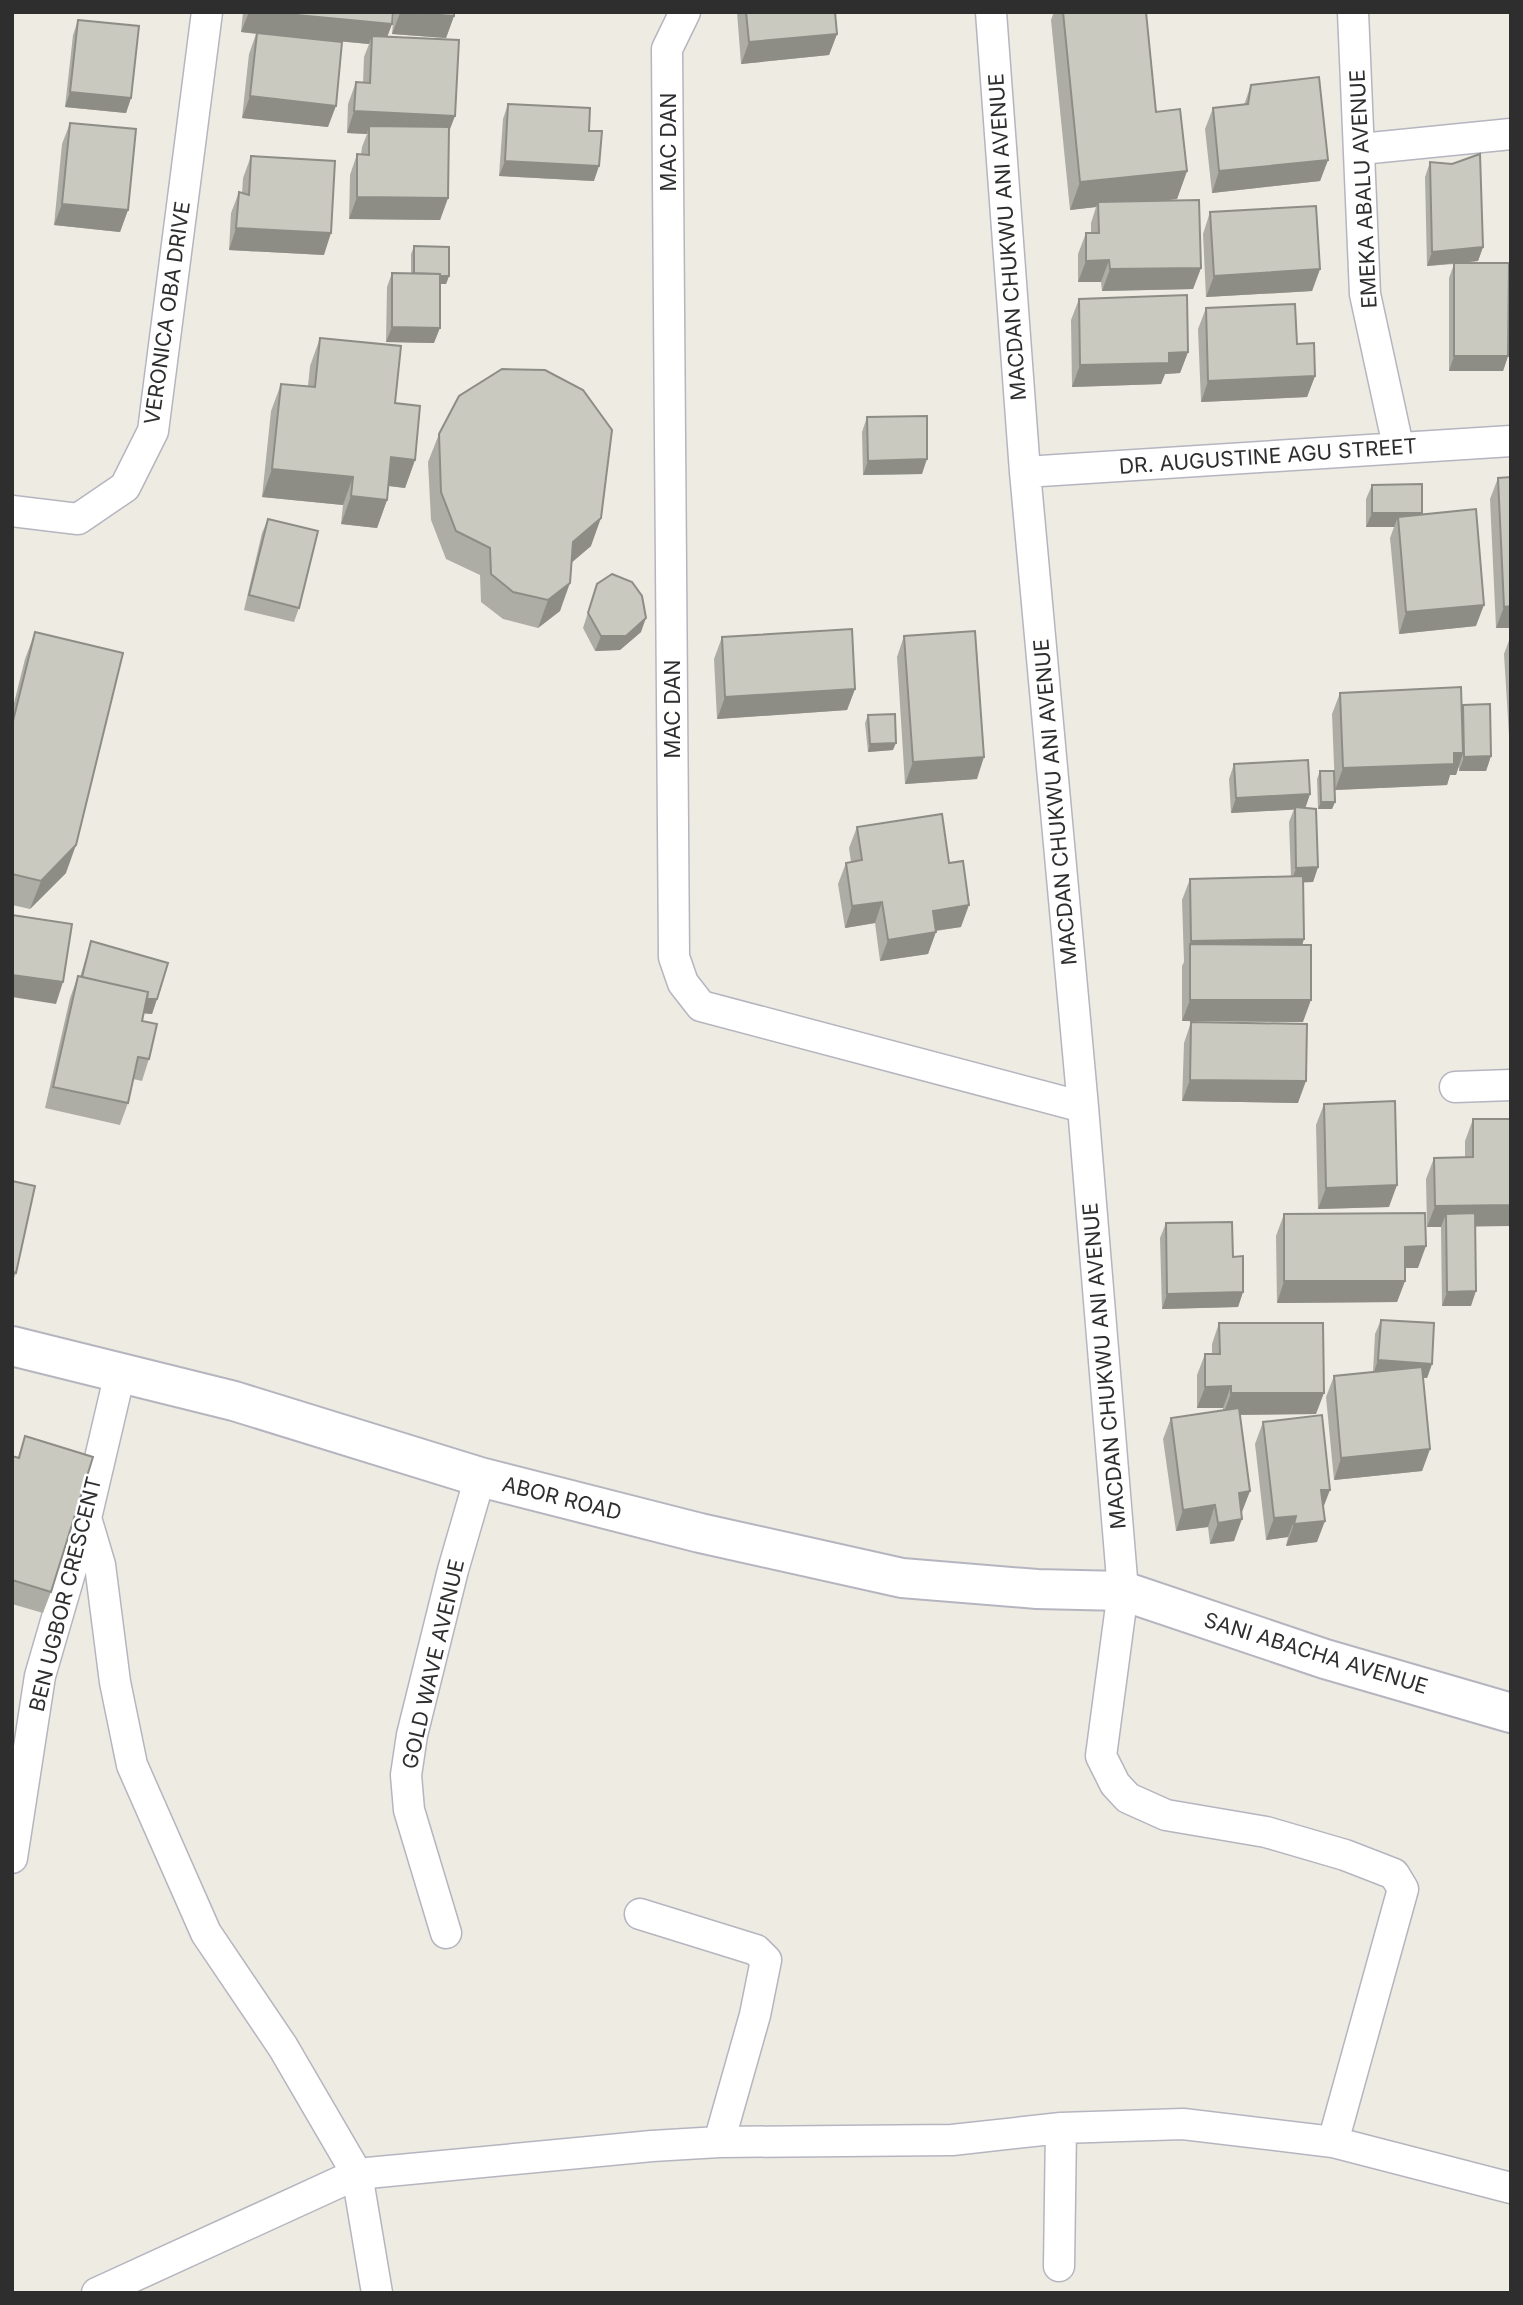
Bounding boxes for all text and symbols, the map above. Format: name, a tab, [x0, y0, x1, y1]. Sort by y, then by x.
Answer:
street label: EMEKA ABALU AVENUE	[1344, 69, 1382, 309]
street label: MACDAN CHUKWU ANI AVENUE	[983, 73, 1031, 401]
street label: MAC DAN	[656, 93, 681, 191]
street label: VERONICA OBA DRIVE	[139, 200, 195, 426]
street label: DR. AUGUSTINE AGU STREET	[1118, 433, 1418, 479]
street label: MACDAN CHUKWU ANI AVENUE	[1028, 638, 1082, 966]
street label: MAC DAN	[660, 660, 685, 758]
street label: MACDAN CHUKWU ANI AVENUE	[1077, 1202, 1131, 1530]
street label: ABOR ROAD	[500, 1471, 624, 1525]
street label: BEN UGBOR CRESCENT	[24, 1474, 106, 1714]
street label: GOLD WAVE AVENUE	[397, 1557, 469, 1771]
street label: SANI ABACHA AVENUE	[1201, 1607, 1431, 1699]

